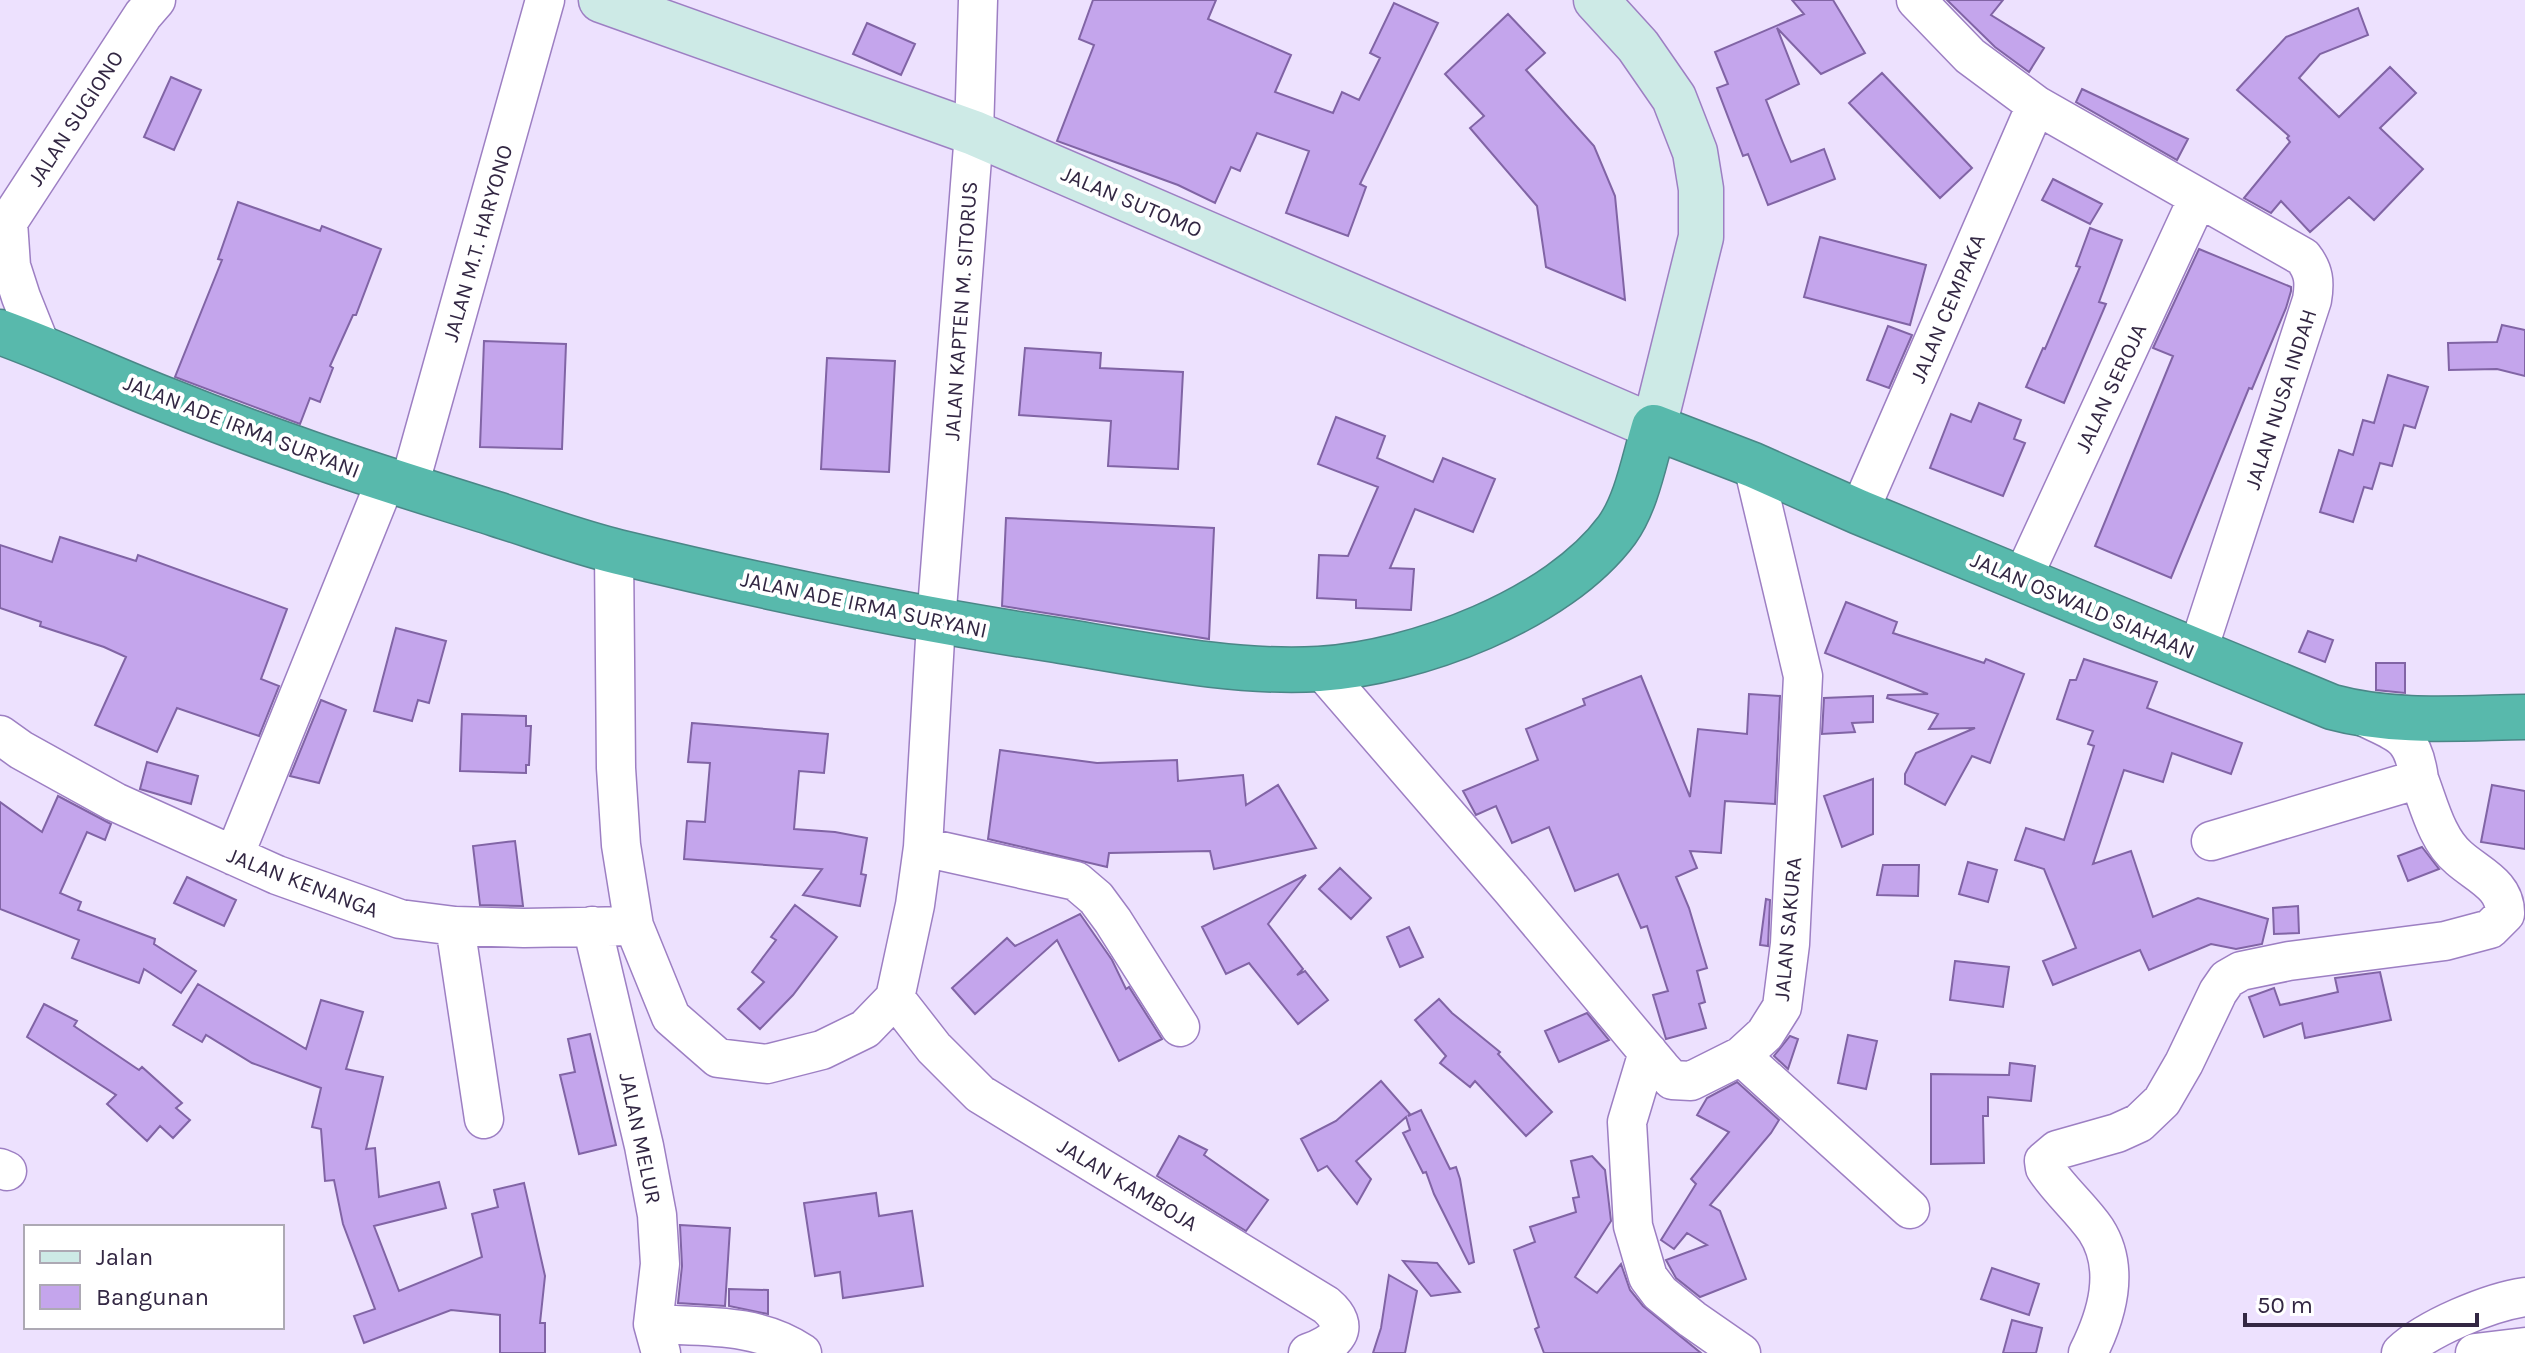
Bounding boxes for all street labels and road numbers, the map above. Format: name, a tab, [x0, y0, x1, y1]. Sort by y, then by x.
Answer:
street label: JALAN SUGIONO	[22, 46, 129, 191]
street label: JALAN M.T. HARYONO	[437, 142, 518, 345]
street label: JALAN SUTOMO	[1057, 161, 1206, 243]
street label: JALAN KAPTEN M. SITORUS	[939, 180, 983, 442]
street label: JALAN CEMPAKA	[1905, 230, 1991, 387]
street label: JALAN NUSA INDAH	[2239, 306, 2322, 493]
street label: JALAN SEROJA	[2070, 319, 2152, 457]
street label: JALAN ADE IRMA SURYANI	[120, 370, 364, 484]
street label: JALAN OSWALD SIAHAAN	[1967, 547, 2199, 665]
street label: JALAN ADE IRMA SURYANI	[738, 566, 989, 644]
street label: JALAN KENANGA	[223, 842, 382, 924]
street label: JALAN SAKURA	[1769, 856, 1807, 1002]
street label: JALAN MELUR	[613, 1070, 667, 1206]
street label: JALAN KAMBOJA	[1053, 1133, 1203, 1237]

